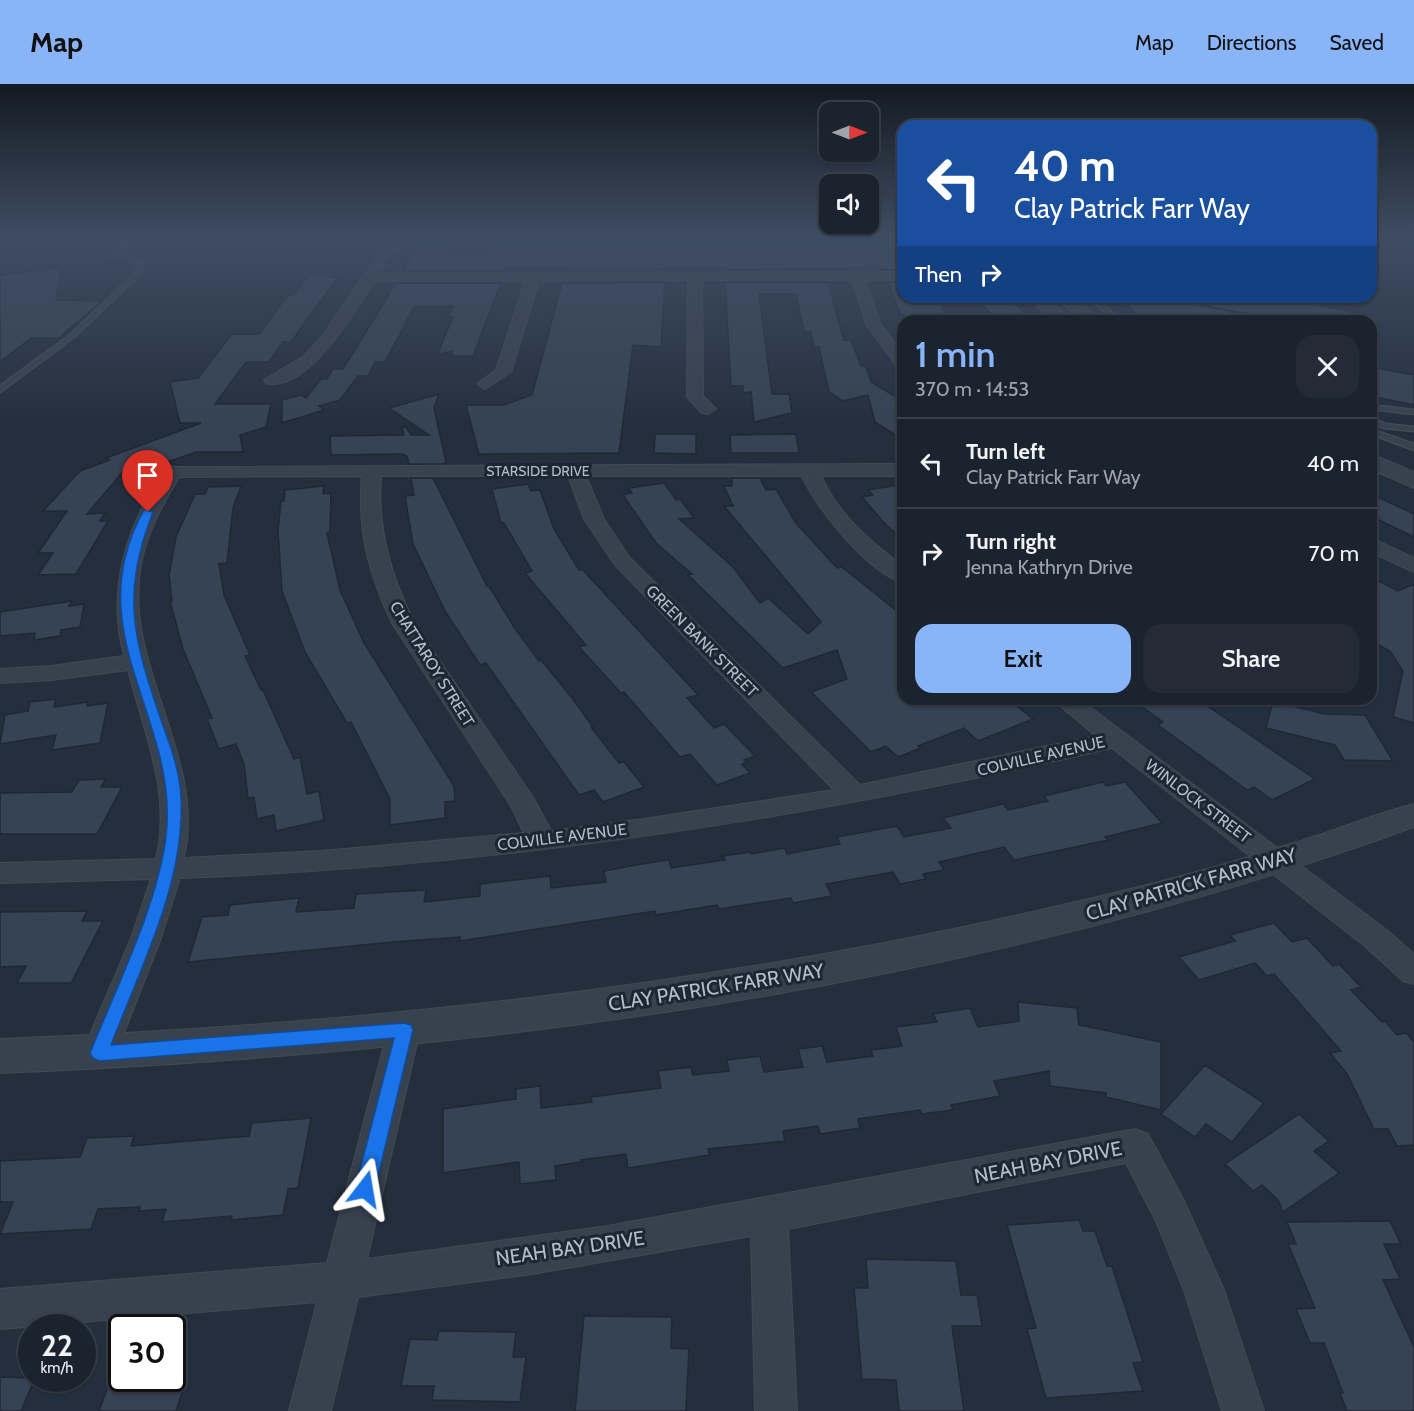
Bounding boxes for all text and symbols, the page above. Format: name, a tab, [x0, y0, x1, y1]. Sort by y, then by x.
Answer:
text: Map	[30, 25, 83, 59]
text: Map	[1135, 30, 1174, 55]
text: Directions	[1207, 30, 1296, 55]
text: Saved	[1329, 30, 1384, 55]
north arrow	[819, 102, 879, 162]
map controls	[819, 102, 879, 234]
text: 40 m	[1014, 140, 1116, 192]
icon: left	[915, 144, 993, 222]
button: sound	[819, 174, 879, 234]
text: Clay Patrick Farr Way	[1014, 192, 1250, 225]
icon: right	[974, 258, 1007, 291]
text: Then	[915, 261, 962, 288]
text: 1 min	[915, 332, 995, 376]
button: close	[1296, 335, 1359, 398]
text: 370 m · 14:53	[915, 377, 1029, 401]
text: Turn left	[966, 438, 1045, 465]
icon: left	[915, 447, 948, 480]
pin	[122, 450, 173, 512]
text: 40 m	[1307, 450, 1359, 477]
icon: arrive	[131, 459, 164, 492]
street label: STARSIDE DRIVE	[486, 462, 590, 480]
text: Clay Patrick Farr Way	[966, 465, 1141, 489]
text: Turn right	[966, 528, 1056, 555]
icon: right	[915, 537, 948, 570]
text: 70 m	[1309, 540, 1359, 567]
text: Jenna Kathryn Drive	[966, 555, 1133, 579]
street label: GREEN BANK STREET	[642, 581, 762, 701]
street label: CHATTAROY STREET	[386, 598, 479, 731]
button: Exit	[915, 624, 1131, 693]
button: Share	[1143, 624, 1359, 693]
street label: COLVILLE AVENUE	[975, 732, 1107, 780]
street label: WINLOCK STREET	[1142, 755, 1255, 847]
street label: COLVILLE AVENUE	[496, 820, 628, 854]
street label: CLAY PATRICK FARR WAY	[1083, 842, 1300, 926]
street label: CLAY PATRICK FARR WAY	[606, 958, 826, 1016]
street label: NEAH BAY DRIVE	[972, 1136, 1124, 1188]
position arrow	[333, 1157, 397, 1221]
street label: NEAH BAY DRIVE	[494, 1226, 646, 1270]
speed limit sign: 30	[108, 1314, 186, 1392]
text: 22	[41, 1327, 73, 1364]
text: km/h	[41, 1359, 73, 1377]

